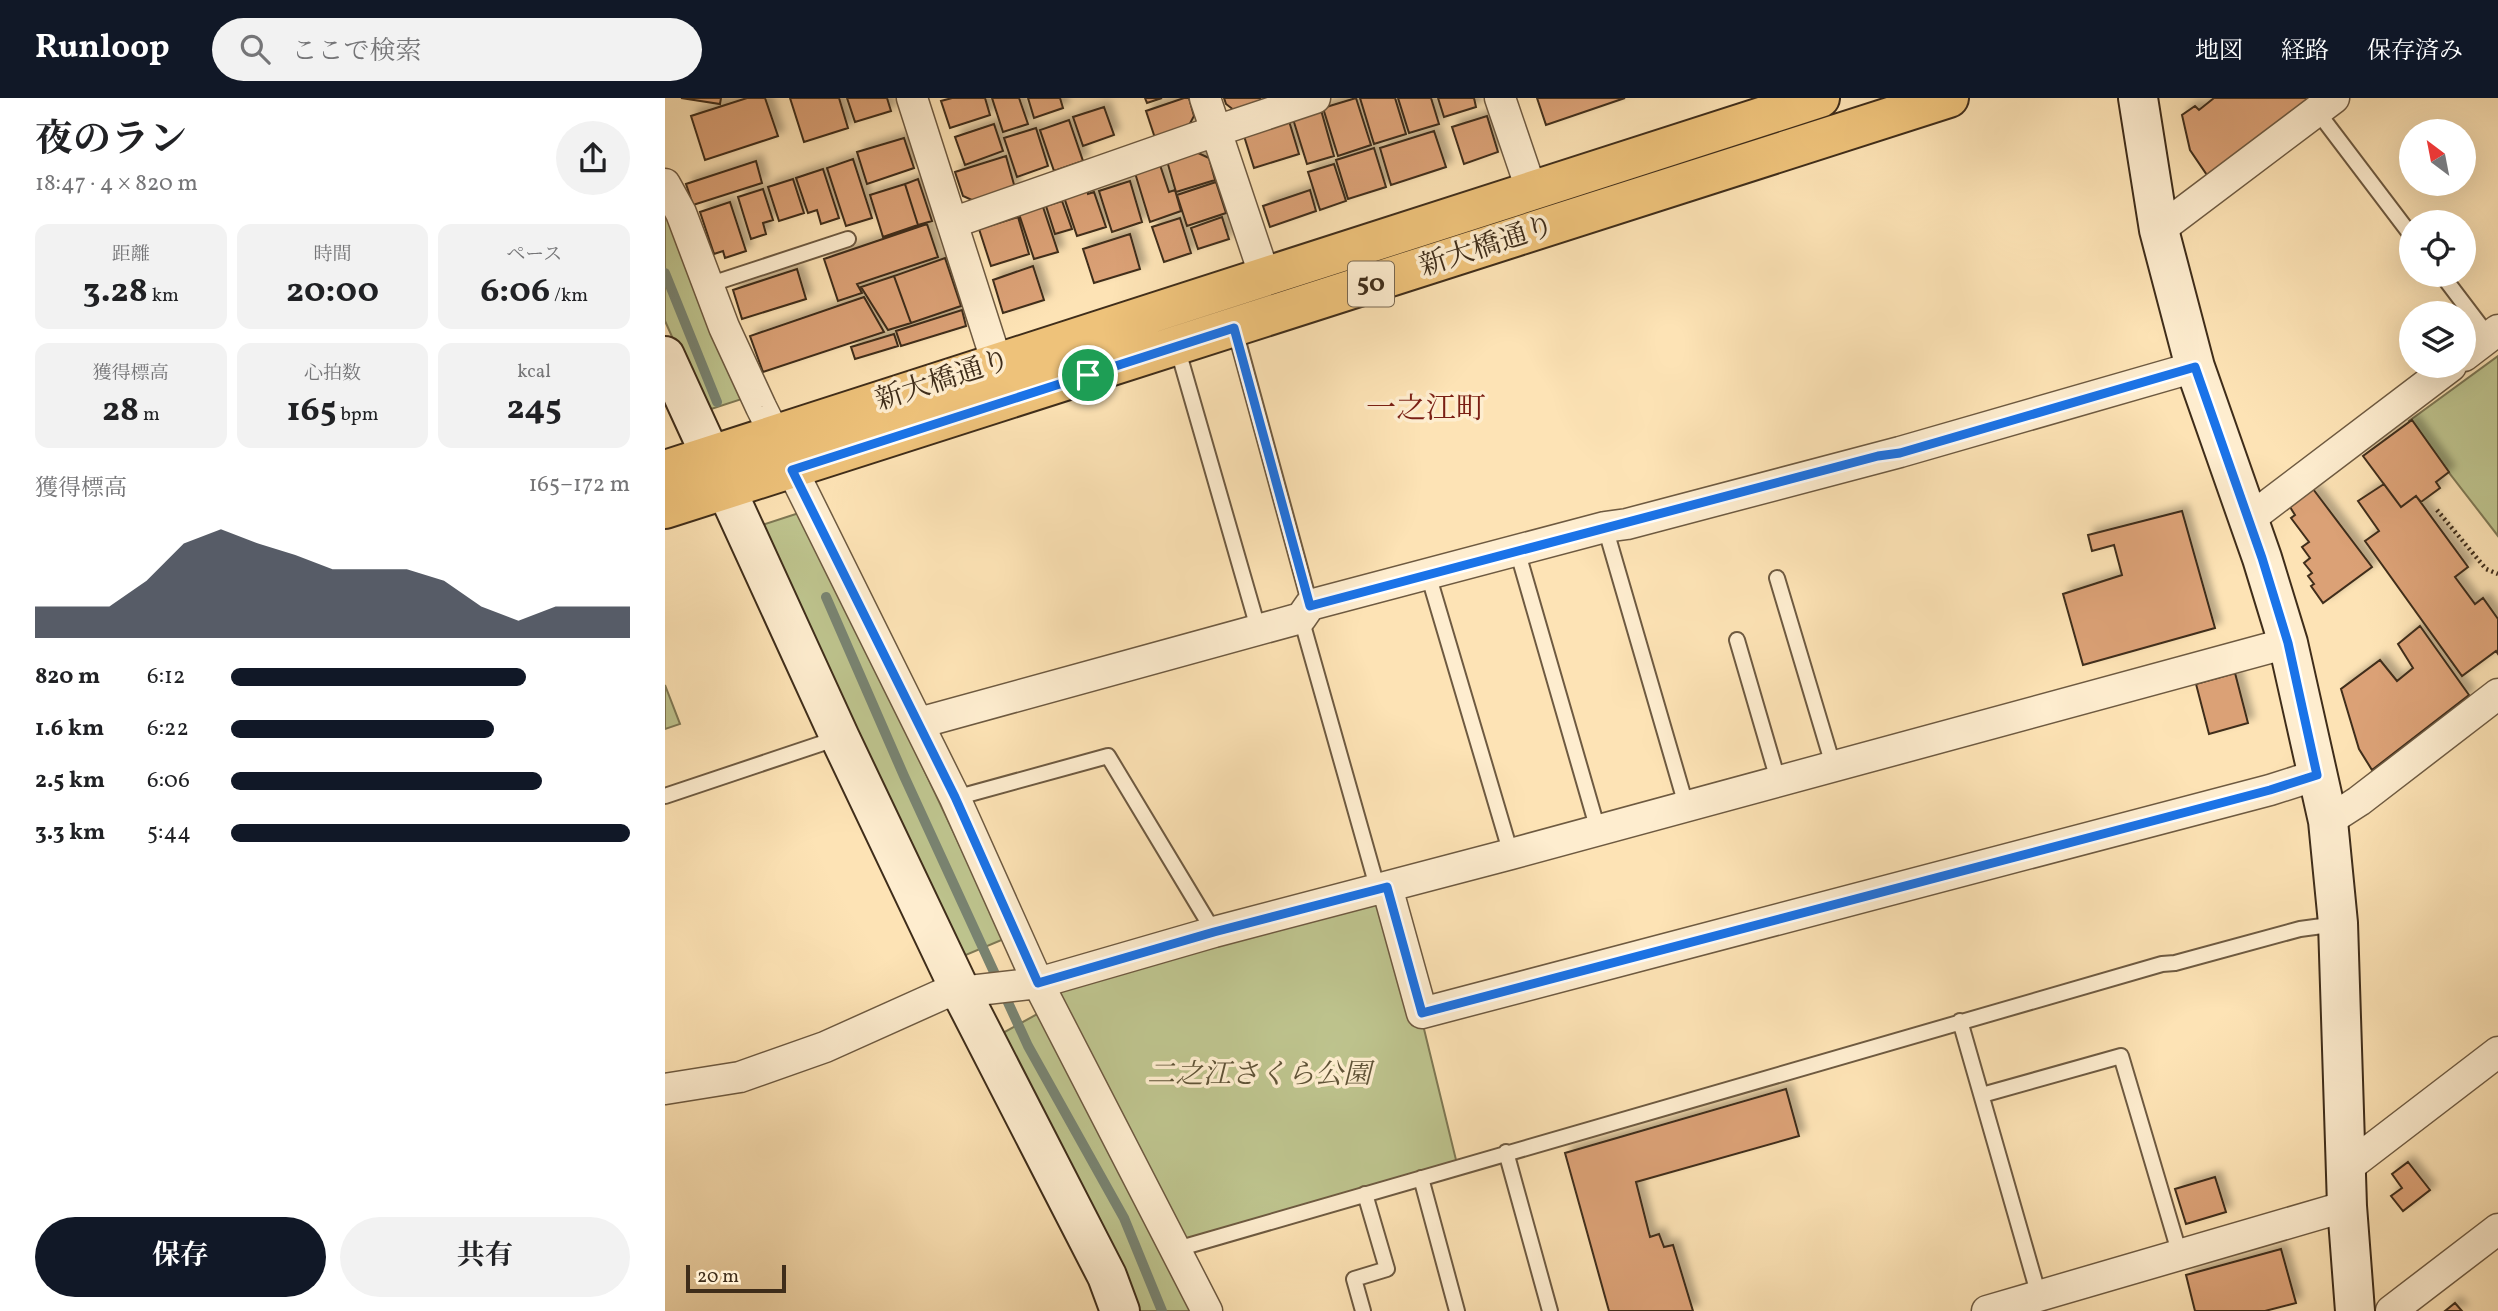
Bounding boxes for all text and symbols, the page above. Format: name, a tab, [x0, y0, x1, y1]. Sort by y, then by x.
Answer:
search box	[212, 18, 702, 81]
text: Runloop	[35, 26, 170, 72]
icon: search	[236, 30, 274, 68]
text: ここで検索	[292, 34, 422, 70]
text: 地図	[2195, 35, 2243, 69]
text: 経路	[2281, 35, 2329, 69]
text: 保存済み	[2367, 35, 2463, 69]
text: 夜のラン	[35, 115, 187, 168]
north arrow	[2399, 119, 2476, 196]
map controls	[2399, 119, 2476, 378]
button: share	[556, 121, 630, 195]
text: 18:47 · 4 × 820 m	[35, 168, 198, 200]
street label: 新大橋通り	[1414, 207, 1560, 287]
button: locate	[2399, 210, 2476, 287]
text: 距離	[112, 242, 150, 268]
text: 時間	[313, 242, 352, 268]
text: ペース	[506, 242, 562, 268]
road number: 50	[1348, 262, 1394, 307]
text: 3.28	[83, 268, 148, 316]
text: 20:00	[286, 268, 379, 316]
text: 6:06	[480, 268, 550, 316]
text: km	[148, 283, 179, 309]
text: /km	[550, 283, 588, 309]
button: layers	[2399, 301, 2476, 378]
street label: 新大橋通り	[870, 341, 1016, 421]
pin	[1058, 345, 1118, 405]
icon: arrive	[1069, 356, 1107, 394]
text: kcal	[517, 359, 551, 385]
text: 獲得標高	[93, 361, 169, 387]
text: 心拍数	[304, 361, 361, 387]
text: 245	[507, 385, 562, 433]
text: 28	[102, 387, 139, 435]
text: 165	[286, 387, 337, 435]
district label: 一之江町	[1366, 389, 1486, 431]
text: m	[139, 402, 160, 428]
text: bpm	[337, 402, 379, 428]
text: 165–172 m	[528, 469, 630, 501]
text: 獲得標高	[35, 473, 127, 505]
text: 820 m	[35, 661, 100, 693]
text: 6:12	[147, 661, 185, 693]
text: 1.6 km	[35, 713, 104, 745]
text: 6:22	[147, 713, 189, 745]
text: 2.5 km	[35, 765, 105, 797]
text: 6:06	[147, 765, 190, 797]
text: 3.3 km	[35, 817, 105, 849]
text: 5:44	[147, 817, 191, 849]
park label: 二之江さくら公園	[1147, 1056, 1375, 1095]
button: 保存	[35, 1217, 326, 1297]
button: 共有	[340, 1217, 630, 1297]
scale bar	[686, 1262, 786, 1294]
text: 20 m	[697, 1264, 739, 1290]

